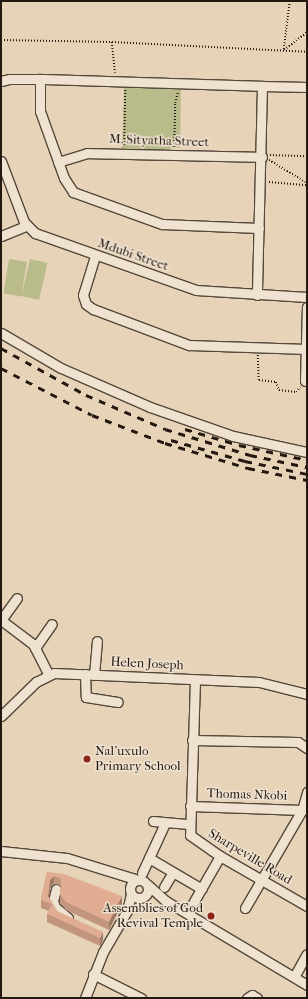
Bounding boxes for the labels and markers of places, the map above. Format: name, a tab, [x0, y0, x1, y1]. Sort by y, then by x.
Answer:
place label: Nal'uxulo Primary School	[95, 744, 181, 775]
marker: Nal'uxulo Primary School	[82, 754, 92, 764]
place label: Assemblies of God Revival Temple	[103, 901, 203, 932]
marker: Assemblies of God Revival Temple	[206, 911, 216, 921]

